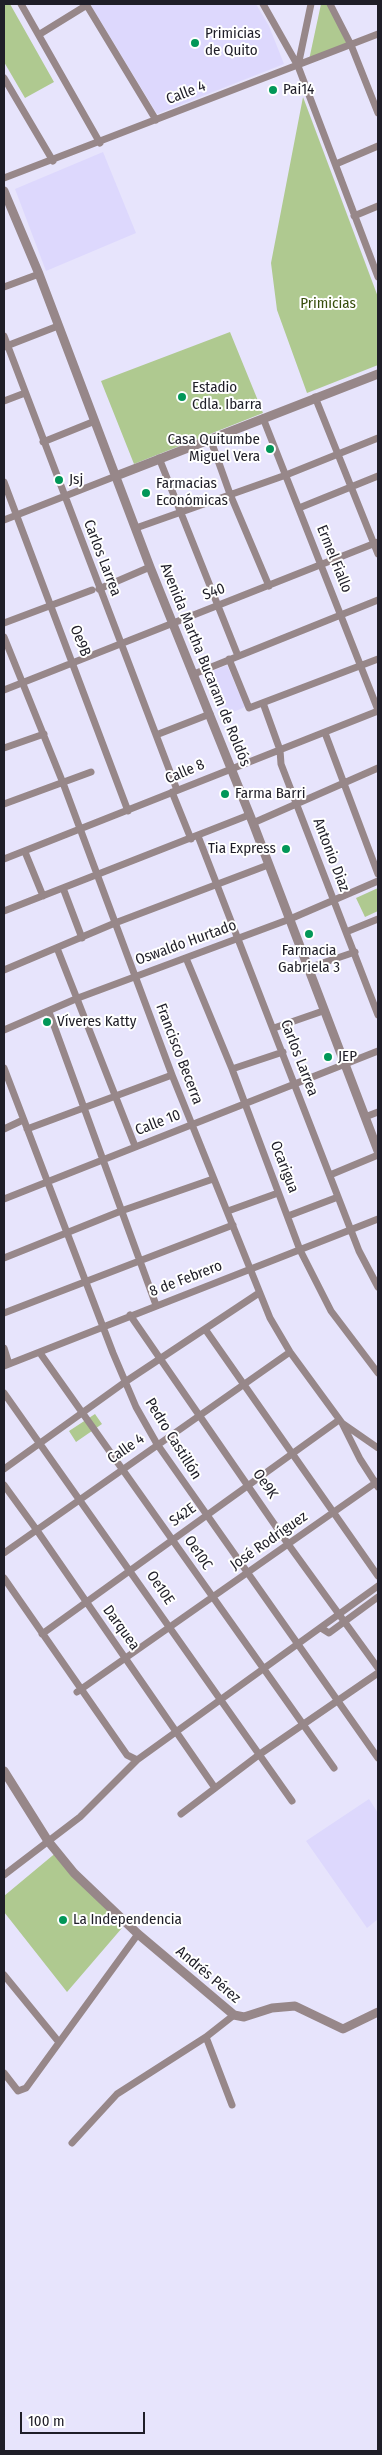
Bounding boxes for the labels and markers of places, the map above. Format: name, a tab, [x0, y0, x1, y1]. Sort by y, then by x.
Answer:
place label: Primicias de Quito	[205, 25, 261, 60]
marker: Primicias de Quito	[189, 37, 201, 49]
place label: Pai14	[283, 81, 314, 99]
marker: Pai14	[267, 84, 279, 96]
place label: Estadio Cdla. Ibarra	[192, 379, 262, 414]
marker: Estadio Cdla. Ibarra	[176, 391, 188, 403]
place label: Casa Quitumbe Miguel Vera	[167, 431, 260, 466]
marker: Casa Quitumbe Miguel Vera	[264, 443, 276, 455]
place label: Jsj	[69, 471, 83, 489]
marker: Jsj	[53, 474, 65, 486]
place label: Farmacias Económicas	[156, 475, 228, 510]
marker: Farmacias Económicas	[140, 487, 152, 499]
place label: Farma Barri	[235, 785, 305, 803]
marker: Farma Barri	[219, 788, 231, 800]
place label: Tia Express	[208, 840, 276, 858]
marker: Tia Express	[280, 843, 292, 855]
marker: Farmacia Gabriela 3	[303, 928, 315, 940]
place label: Farmacia Gabriela 3	[278, 942, 340, 977]
place label: Víveres Katty	[57, 1013, 136, 1031]
marker: Víveres Katty	[41, 1016, 53, 1028]
place label: JEP	[338, 1048, 357, 1066]
marker: JEP	[322, 1051, 334, 1063]
place label: La Independencia	[73, 1911, 182, 1929]
marker: La Independencia	[57, 1914, 69, 1926]

